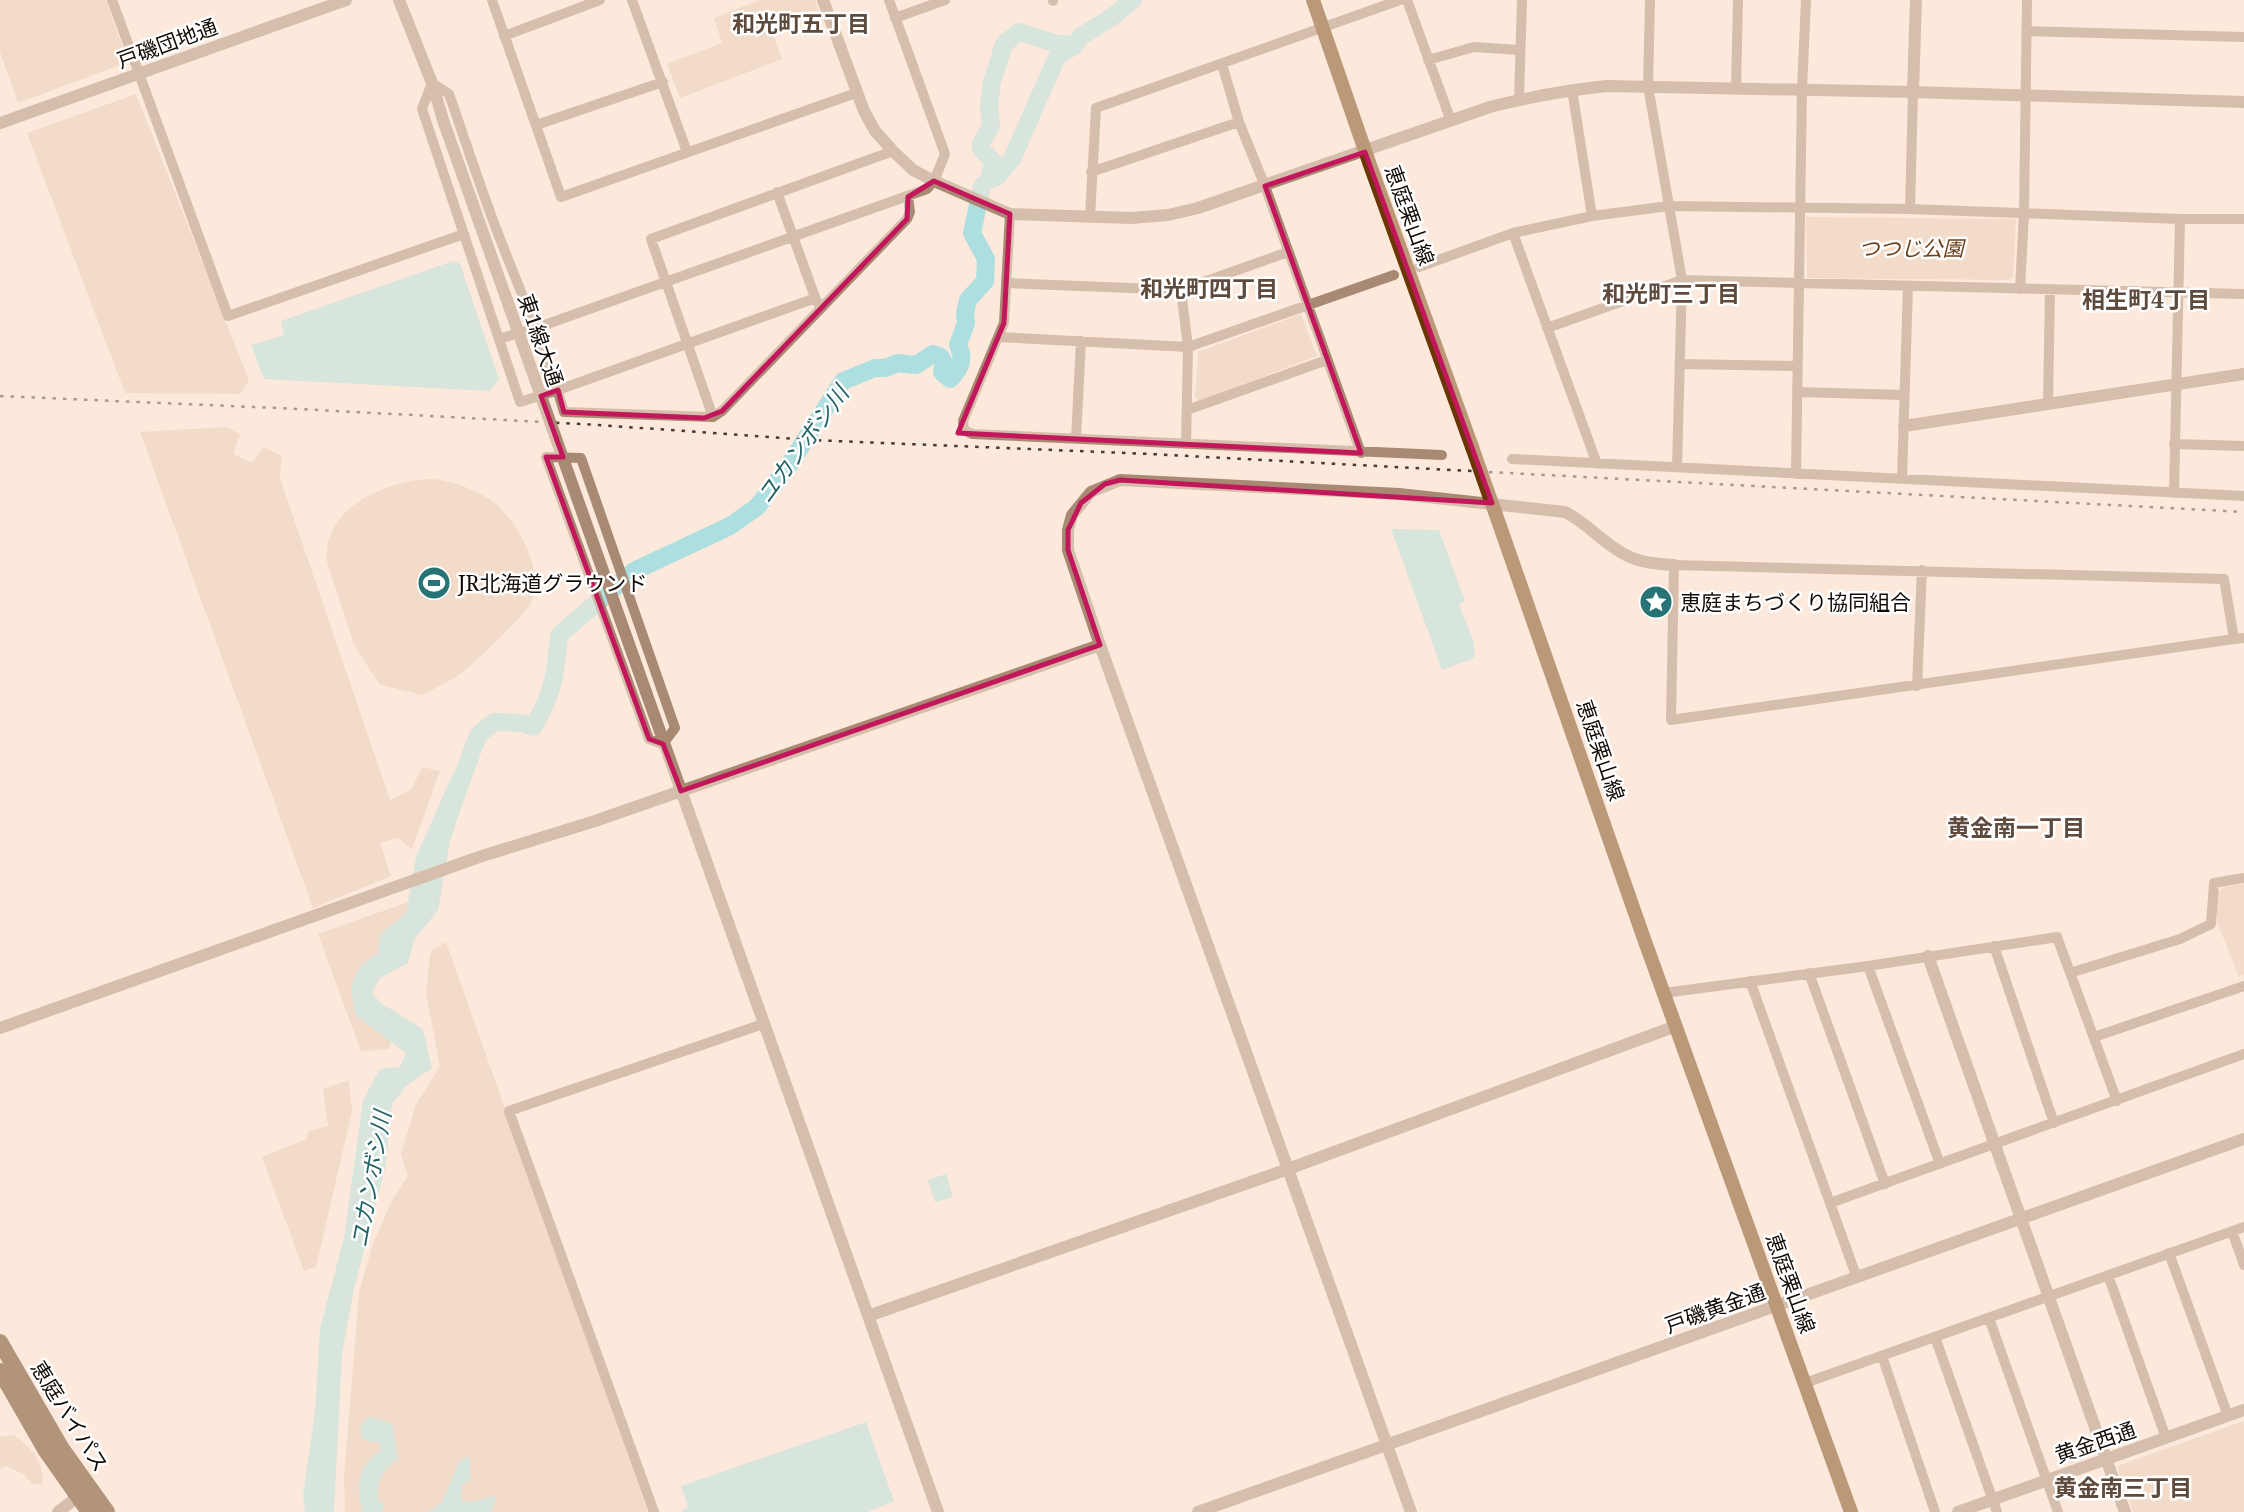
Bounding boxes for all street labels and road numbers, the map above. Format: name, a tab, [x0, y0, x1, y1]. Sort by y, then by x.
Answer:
street label: 戸磯団地通	[113, 12, 221, 74]
street label: 恵庭栗山線	[1379, 161, 1441, 269]
street label: 東1線大通	[512, 290, 570, 390]
street label: 恵庭栗山線	[1571, 696, 1631, 804]
street label: 恵庭栗山線	[1760, 1229, 1822, 1337]
street label: 戸磯黄金通	[1661, 1277, 1769, 1339]
street label: 恵庭バイパス	[25, 1355, 115, 1477]
street label: 黄金西通	[2051, 1415, 2139, 1469]

